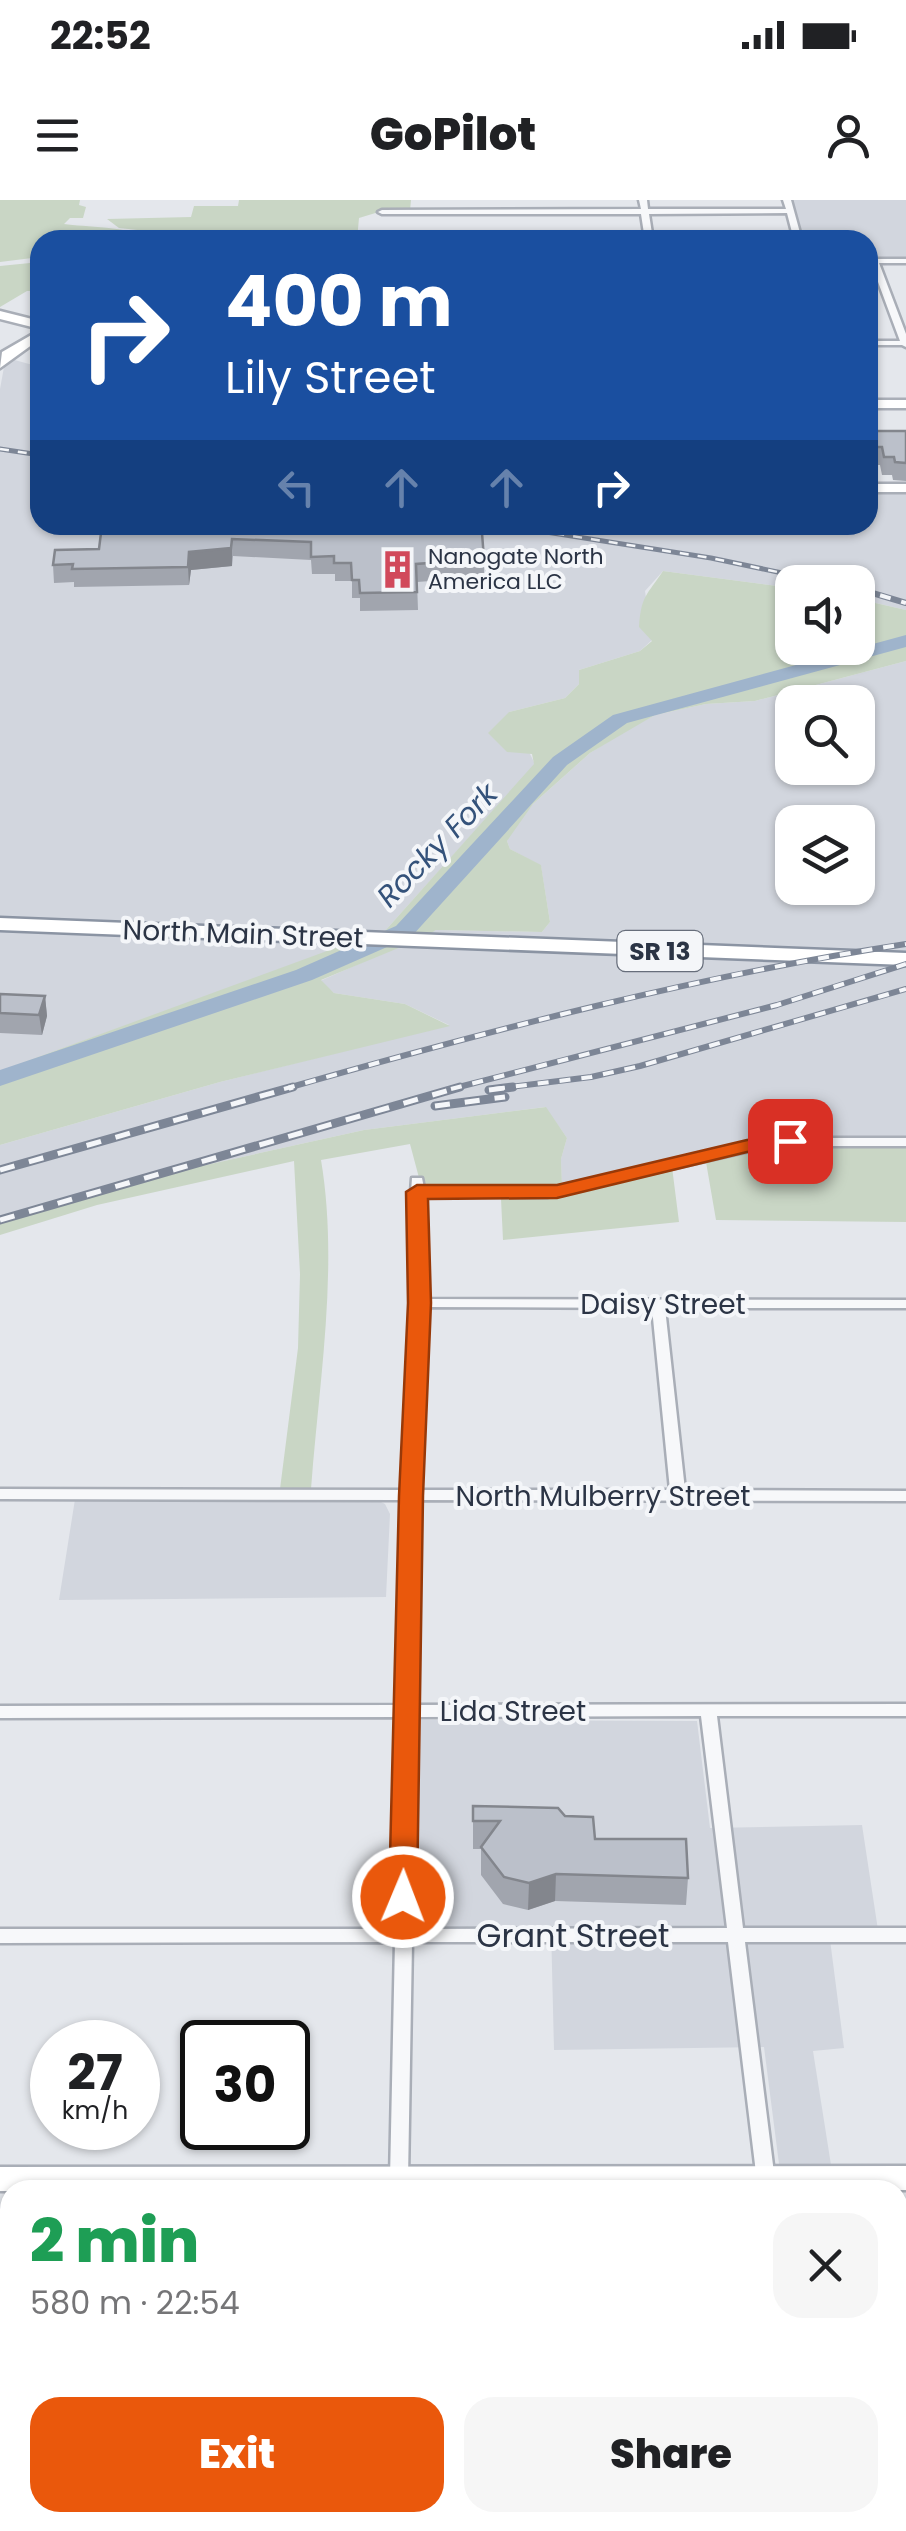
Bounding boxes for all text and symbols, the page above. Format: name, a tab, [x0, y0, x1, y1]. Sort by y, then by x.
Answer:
text: 22:52	[50, 9, 151, 62]
text: GoPilot	[370, 103, 536, 166]
icon: menu	[30, 108, 85, 163]
icon: person	[821, 108, 876, 163]
text: 400 m	[225, 252, 453, 351]
icon: right	[60, 270, 190, 400]
text: Lily Street	[225, 346, 436, 409]
icon: left	[269, 460, 324, 515]
icon: ahead	[374, 460, 429, 515]
icon: ahead	[479, 460, 534, 515]
icon: right	[584, 460, 639, 515]
place label: Nanogate North America LLC	[428, 541, 604, 597]
building icon: Nanogate North America LLC	[377, 548, 419, 590]
map controls	[775, 565, 875, 905]
button: sound	[775, 565, 875, 665]
button: search	[775, 685, 875, 785]
water label: Rocky Fork	[367, 772, 508, 917]
button: layers	[775, 805, 875, 905]
street label: North Main Street	[122, 910, 364, 958]
road number: SR 13	[618, 931, 702, 971]
pin	[748, 1099, 833, 1184]
icon: arrive	[763, 1114, 818, 1169]
street label: Daisy Street	[580, 1285, 746, 1324]
street label: North Mulberry Street	[456, 1477, 750, 1516]
street label: Lida Street	[440, 1692, 586, 1731]
position arrow	[351, 1845, 455, 1949]
street label: Grant Street	[477, 1913, 669, 1958]
speed limit sign: 30	[180, 2020, 310, 2150]
text: 27	[67, 2037, 123, 2108]
text: km/h	[62, 2093, 128, 2128]
text: 2 min	[30, 2199, 199, 2283]
button: close	[773, 2213, 878, 2318]
text: 580 m · 22:54	[30, 2280, 240, 2325]
button: Exit	[30, 2397, 444, 2512]
button: Share	[464, 2397, 878, 2512]

